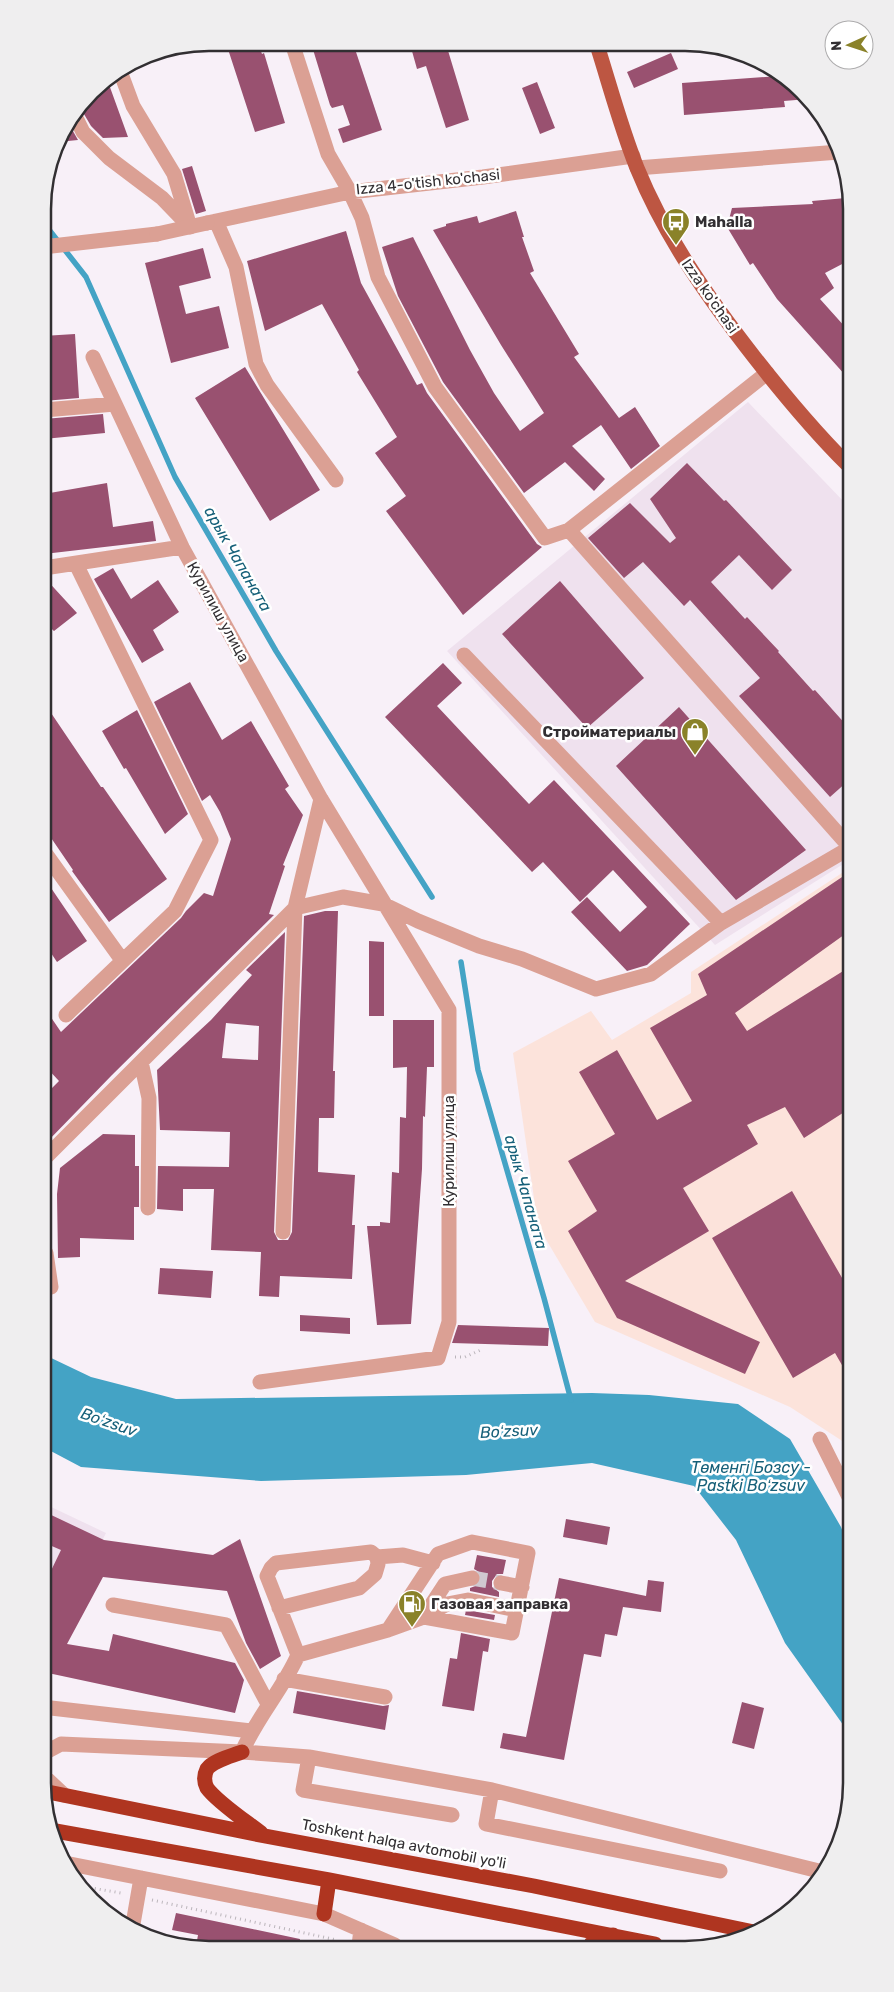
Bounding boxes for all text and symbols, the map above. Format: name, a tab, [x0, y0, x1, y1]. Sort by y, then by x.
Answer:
north arrow	[824, 20, 874, 70]
text: N	[828, 40, 845, 51]
street label: Izza 4-o'tish ko'chasi	[355, 165, 501, 199]
bus stop icon: Mahalla	[661, 207, 691, 246]
place label: Mahalla	[695, 213, 752, 231]
street label: Izza ko'chasi	[678, 255, 742, 337]
water label: арык Чапаната	[200, 503, 276, 615]
street label: Курилиш улица	[183, 559, 253, 665]
shop icon: Стройматериалы	[680, 717, 710, 756]
place label: Стройматериалы	[543, 723, 676, 741]
street label: Курилиш улица	[440, 1095, 458, 1207]
water label: арык Чапаната	[501, 1133, 551, 1251]
water label: Boʻzsuv	[78, 1404, 141, 1441]
water label: Boʻzsuv	[479, 1420, 540, 1442]
water label: Төменгі Бозсу - Pastki Boʻzsuv	[691, 1458, 811, 1495]
fuel station icon: Газовая заправка	[397, 1589, 427, 1628]
place label: Газовая заправка	[431, 1595, 568, 1613]
street label: Toshkent halqa avtomobil yo'li	[300, 1815, 508, 1873]

